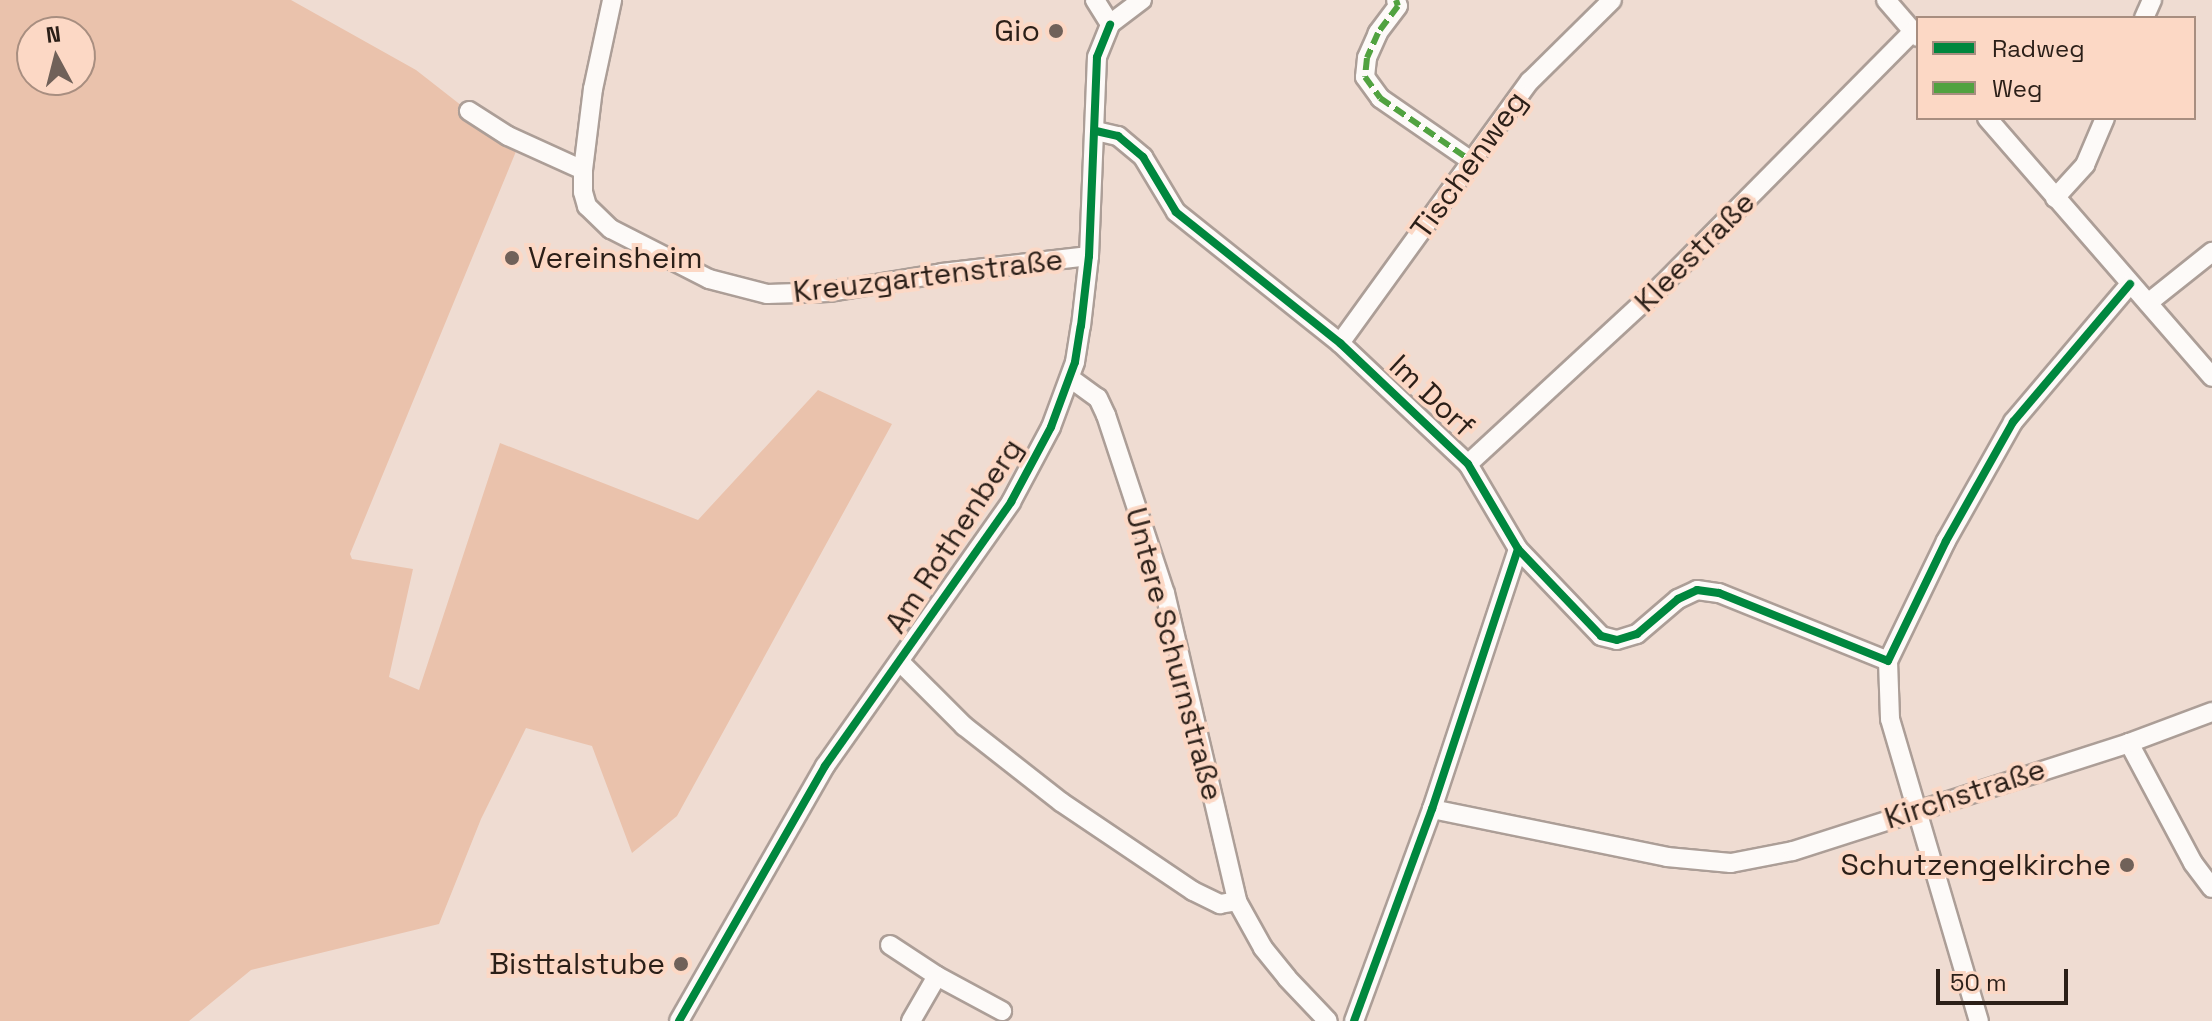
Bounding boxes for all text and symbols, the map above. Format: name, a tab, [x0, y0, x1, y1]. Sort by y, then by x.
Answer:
place label: Gio	[994, 13, 1040, 49]
north arrow	[16, 16, 96, 96]
legend	[1916, 16, 2196, 120]
text: N	[44, 19, 62, 49]
marker: Gio	[1047, 22, 1065, 40]
text: Radweg	[1992, 33, 2085, 64]
text: Weg	[1992, 73, 2042, 104]
street label: Tischenweg	[1403, 84, 1535, 246]
street label: Kleestraße	[1627, 184, 1763, 320]
place label: Vereinsheim	[528, 240, 703, 276]
street label: Kreuzgartenstraße	[791, 242, 1065, 310]
marker: Vereinsheim	[503, 249, 521, 267]
street label: Im Dorf	[1382, 347, 1482, 445]
street label: Am Rothenberg	[878, 432, 1030, 640]
street label: Untere Schurnstraße	[1118, 504, 1230, 804]
street label: Kirchstraße	[1880, 751, 2050, 837]
place label: Schutzengelkirche	[1840, 847, 2111, 883]
marker: Schutzengelkirche	[2118, 856, 2136, 874]
place label: Bisttalstube	[489, 946, 665, 982]
scale bar	[1940, 953, 2072, 1003]
marker: Bisttalstube	[672, 955, 690, 973]
text: 50 m	[1950, 967, 2007, 998]

